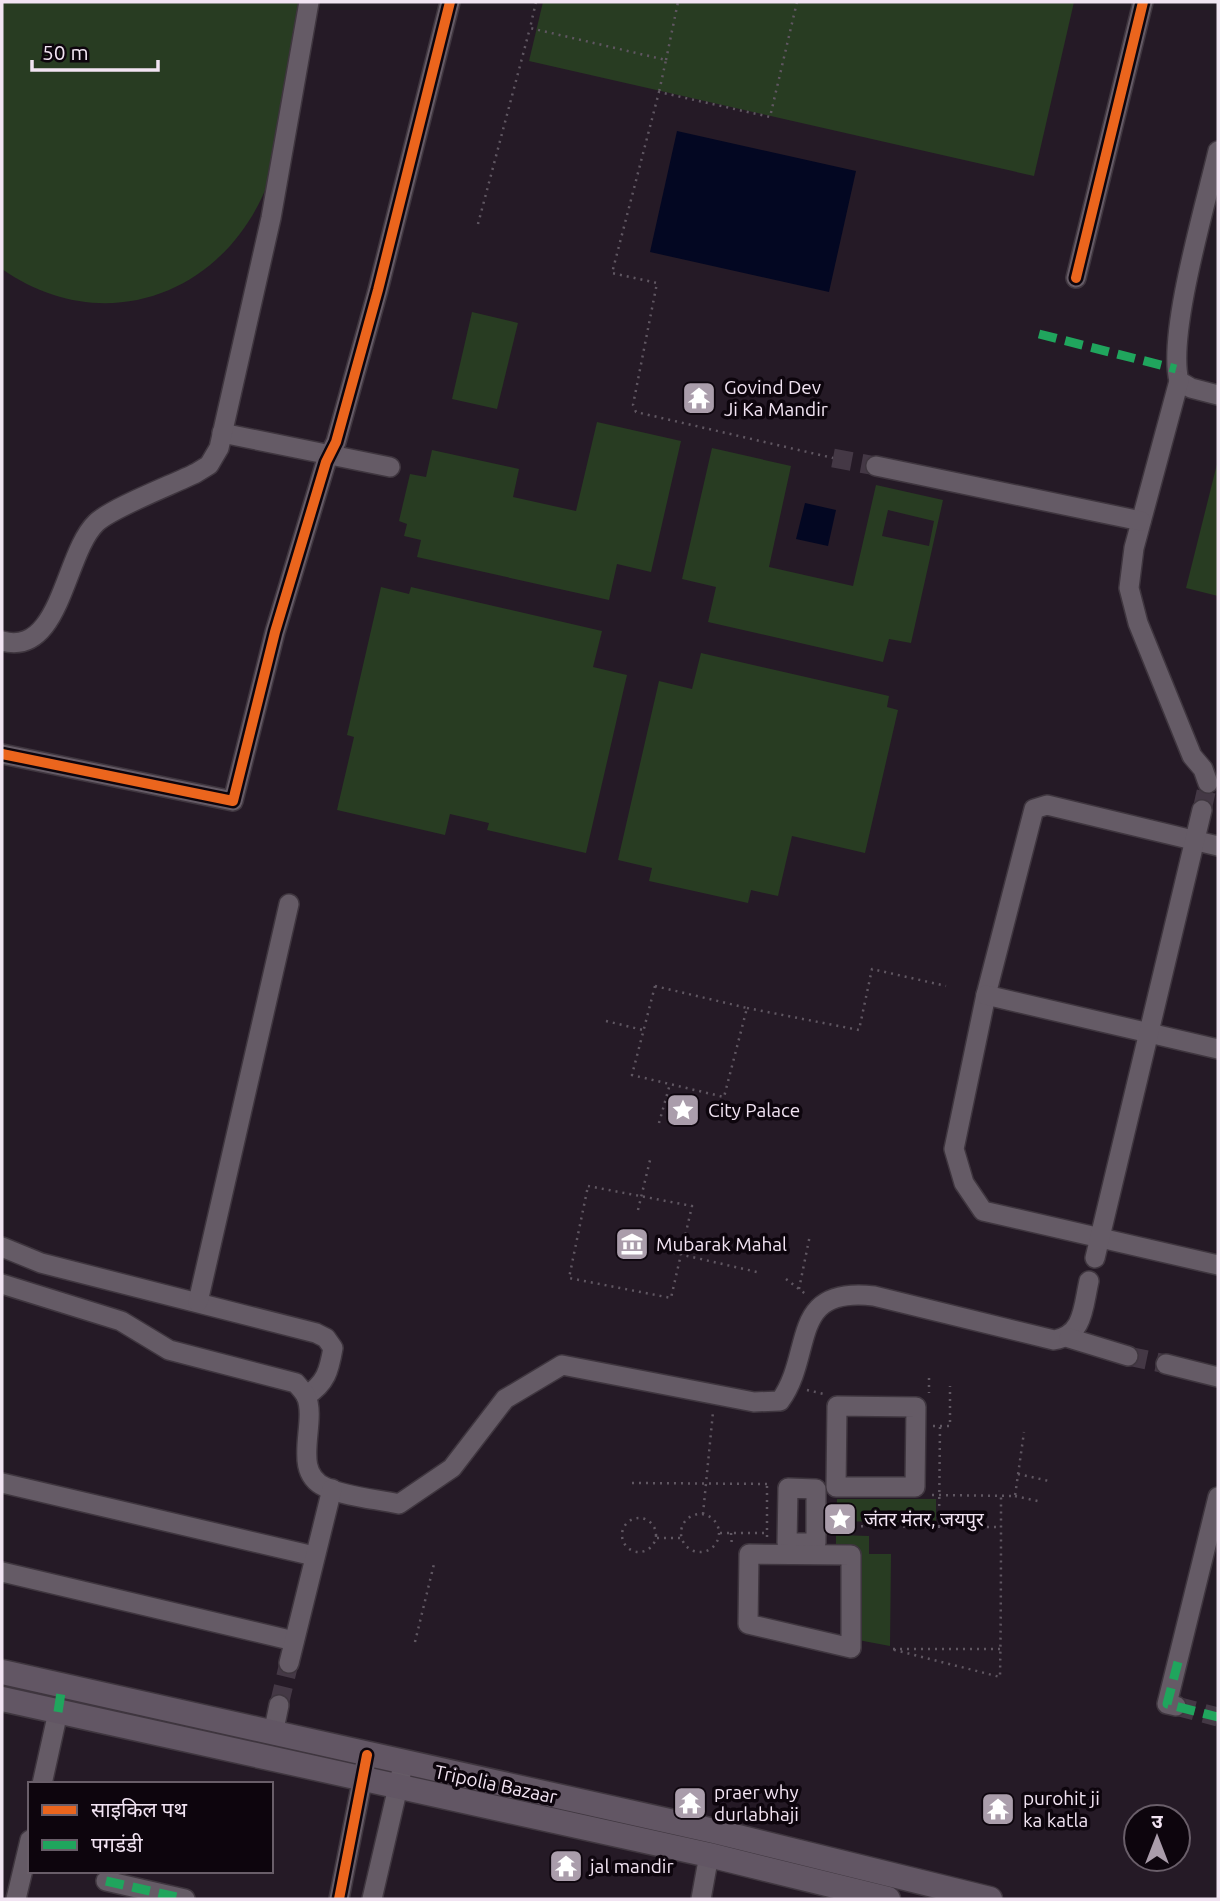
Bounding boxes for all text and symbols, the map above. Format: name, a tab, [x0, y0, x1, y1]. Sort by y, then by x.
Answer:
scale bar	[32, 28, 158, 72]
text: 50 m	[42, 40, 89, 64]
place label: Govind Dev Ji Ka Mandir	[724, 376, 828, 420]
temple icon: Govind Dev Ji Ka Mandir	[680, 379, 718, 417]
place icon: City Palace	[664, 1091, 702, 1129]
place label: City Palace	[708, 1099, 800, 1121]
museum icon: Mubarak Mahal	[613, 1225, 651, 1263]
place label: Mubarak Mahal	[656, 1233, 787, 1255]
place icon: जंतर मंतर, जयपुर	[821, 1500, 859, 1538]
place label: जंतर मंतर, जयपुर	[864, 1508, 985, 1532]
street label: Tripolia Bazaar	[433, 1760, 559, 1808]
place label: praer why durlabhaji	[714, 1781, 799, 1825]
legend	[28, 1782, 273, 1873]
temple icon: praer why durlabhaji	[671, 1784, 709, 1822]
place label: purohit ji ka katla	[1023, 1787, 1100, 1831]
temple icon: purohit ji ka katla	[979, 1790, 1017, 1828]
text: साइकिल पथ	[91, 1797, 187, 1821]
north arrow	[1122, 1803, 1192, 1873]
text: उ	[1151, 1810, 1163, 1832]
text: पगडंडी	[91, 1832, 143, 1856]
temple icon: jal mandir	[547, 1847, 585, 1885]
place label: jal mandir	[588, 1855, 674, 1877]

